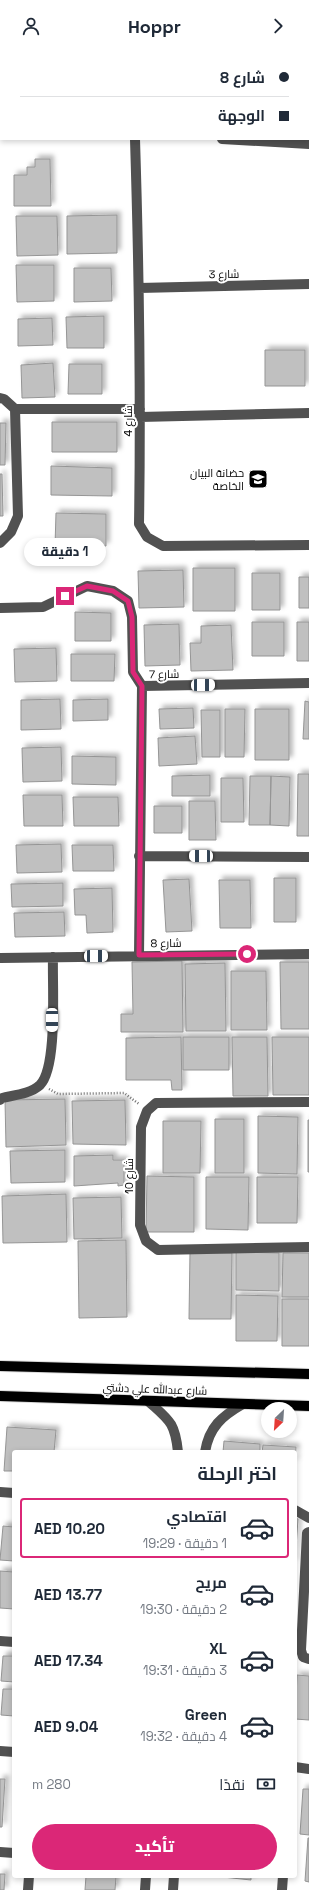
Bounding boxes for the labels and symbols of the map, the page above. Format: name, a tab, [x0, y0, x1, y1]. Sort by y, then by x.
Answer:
street label: شارع 3	[208, 267, 240, 282]
street label: شارع 4	[121, 405, 136, 437]
place label: حضانة البيان الخاصة	[190, 466, 244, 493]
school or university icon: حضانة البيان الخاصة	[247, 468, 269, 490]
callout: 1 دقيقة	[24, 538, 106, 566]
route end	[56, 587, 74, 605]
street label: شارع 7	[149, 667, 179, 682]
car	[191, 679, 215, 691]
car	[189, 850, 213, 862]
street label: شارع 8	[150, 936, 182, 951]
route start	[238, 945, 256, 963]
car	[84, 950, 108, 962]
car	[46, 1008, 58, 1032]
street label: شارع 10	[122, 1158, 137, 1194]
street label: شارع عبدالله علي دشتي	[102, 1379, 208, 1400]
north arrow	[261, 1402, 297, 1438]

